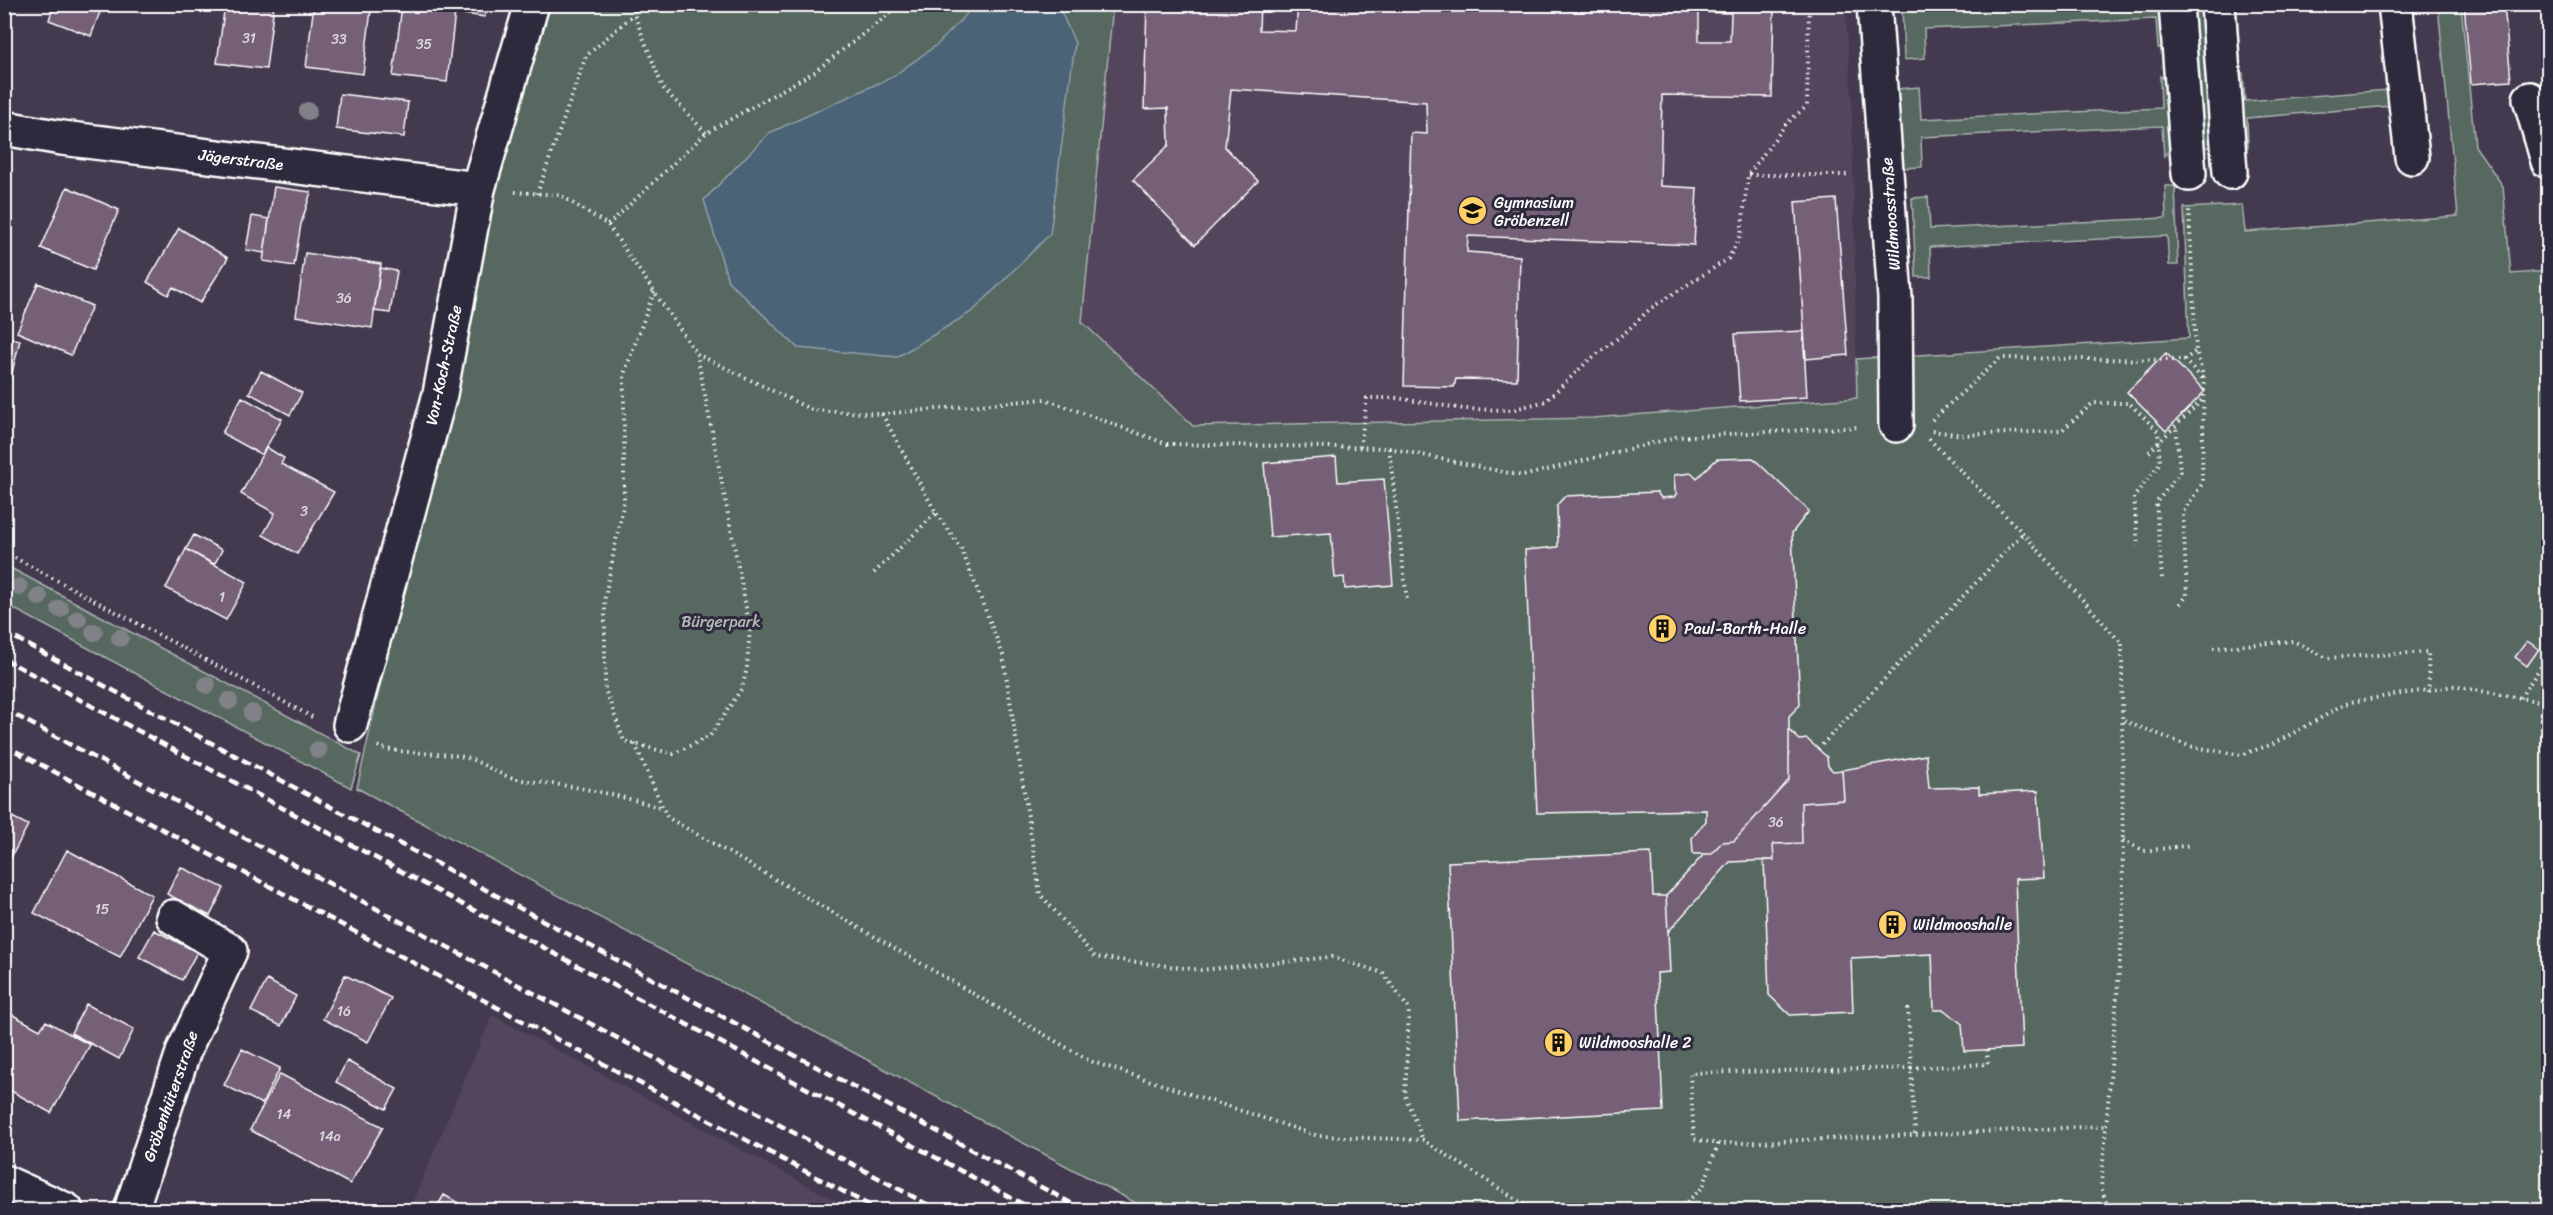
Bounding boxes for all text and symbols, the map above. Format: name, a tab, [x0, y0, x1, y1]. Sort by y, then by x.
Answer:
house number: 31	[242, 26, 256, 51]
house number: 33	[331, 27, 347, 52]
house number: 35	[416, 32, 433, 57]
street label: Jägerstraße	[196, 140, 285, 179]
street label: Wildmoosstraße	[1872, 157, 1909, 271]
place label: Gymnasium Gröbenzell	[1494, 188, 1574, 235]
school or university icon: Gymnasium Gröbenzell	[1457, 195, 1489, 227]
house number: 36	[336, 286, 352, 311]
street label: Von-Koch-Straße	[417, 302, 470, 428]
house number: 3	[300, 499, 308, 524]
house number: 1	[219, 585, 225, 610]
park label: Bürgerpark	[681, 607, 761, 636]
building icon: Paul-Barth-Halle	[1647, 612, 1679, 644]
place label: Paul-Barth-Halle	[1684, 614, 1806, 643]
house number: 36	[1768, 810, 1784, 835]
house number: 15	[95, 897, 110, 922]
building icon: Wildmooshalle	[1876, 908, 1908, 940]
place label: Wildmooshalle	[1913, 910, 2012, 939]
house number: 16	[337, 999, 351, 1024]
building icon: Wildmooshalle 2	[1542, 1026, 1574, 1058]
street label: Gröbenhüterstraße	[134, 1027, 206, 1166]
place label: Wildmooshalle 2	[1579, 1028, 1692, 1057]
house number: 14	[277, 1102, 292, 1127]
house number: 14a	[319, 1124, 341, 1149]

